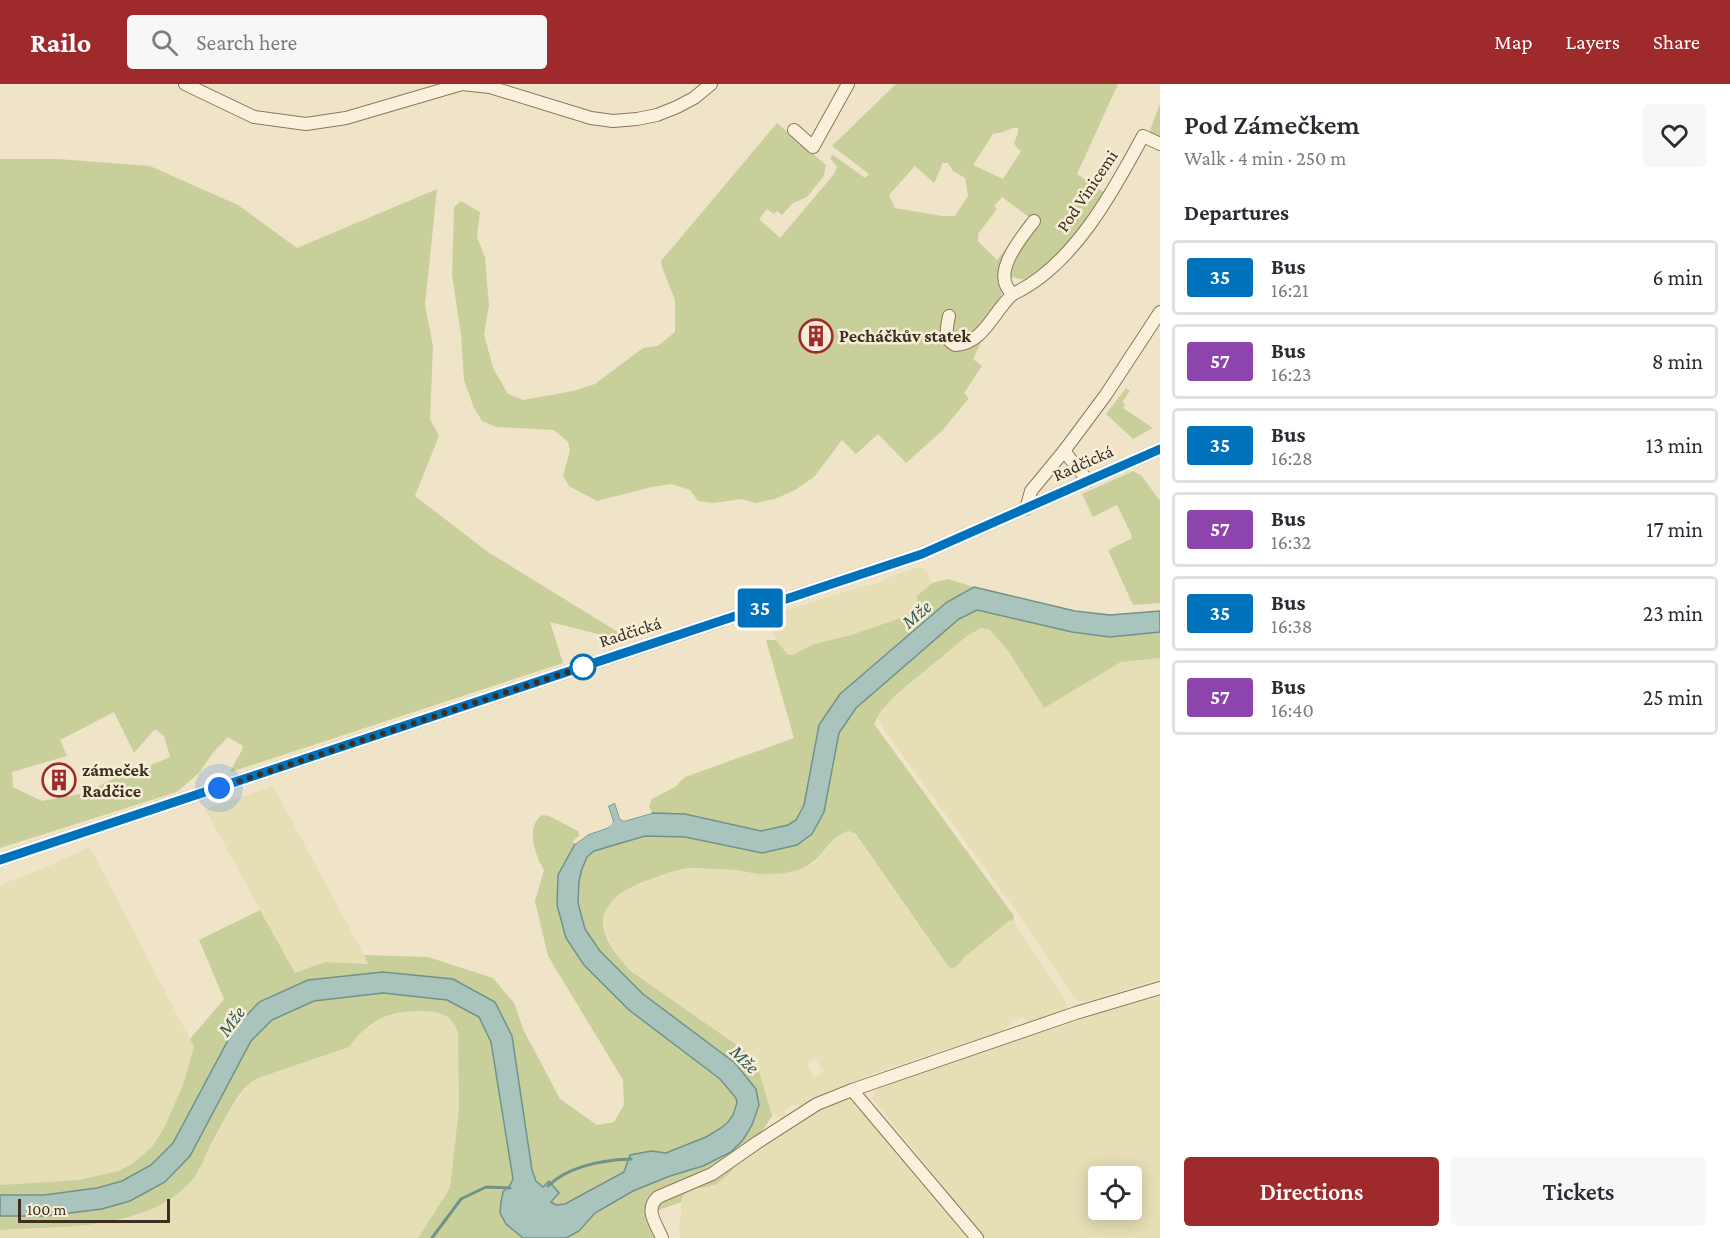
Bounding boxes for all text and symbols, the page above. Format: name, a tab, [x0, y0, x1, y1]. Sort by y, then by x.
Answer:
search box	[127, 15, 547, 69]
icon: search	[148, 26, 181, 59]
text: Railo	[30, 27, 91, 58]
text: Search here	[196, 30, 297, 55]
text: Map	[1494, 30, 1533, 54]
text: Layers	[1566, 30, 1620, 54]
text: Share	[1653, 30, 1700, 54]
button: heart	[1643, 104, 1706, 167]
text: Pod Zámečkem	[1184, 109, 1360, 140]
street label: Pod Vinicemi	[1052, 146, 1122, 236]
text: Walk · 4 min · 250 m	[1184, 147, 1346, 169]
text: Departures	[1184, 200, 1289, 225]
text: Bus	[1271, 254, 1305, 279]
text: 35	[1210, 265, 1230, 289]
text: 6 min	[1652, 265, 1703, 290]
text: 16:21	[1271, 279, 1309, 301]
building icon: Pecháčkův statek	[798, 318, 834, 354]
place label: Pecháčkův statek	[839, 326, 971, 346]
text: Bus	[1271, 338, 1305, 363]
text: 57	[1210, 349, 1230, 373]
text: 8 min	[1652, 349, 1703, 374]
text: 16:23	[1271, 363, 1311, 385]
text: Bus	[1271, 422, 1305, 447]
text: 35	[1210, 433, 1230, 457]
text: 13 min	[1646, 433, 1703, 458]
street label: Radčická	[1050, 441, 1116, 485]
text: 16:28	[1271, 447, 1313, 469]
text: Bus	[1271, 506, 1305, 531]
text: 57	[1210, 517, 1230, 541]
text: 17 min	[1646, 517, 1703, 542]
text: 16:32	[1271, 531, 1311, 553]
line badge: 35	[733, 588, 787, 628]
text: Bus	[1271, 590, 1305, 615]
water label: Mže	[896, 595, 936, 633]
text: 35	[750, 596, 770, 620]
text: 35	[1210, 601, 1230, 625]
text: 23 min	[1643, 601, 1703, 626]
street label: Radčická	[596, 613, 664, 651]
text: 16:38	[1271, 615, 1313, 637]
unlabelled marker	[570, 654, 596, 680]
text: Bus	[1271, 674, 1305, 699]
text: 57	[1210, 685, 1230, 709]
text: 25 min	[1643, 685, 1703, 710]
text: 16:40	[1271, 699, 1314, 721]
place label: zámeček Radčice	[82, 760, 149, 801]
building icon: zámeček Radčice	[41, 762, 77, 798]
your location	[204, 773, 234, 803]
water label: Mže	[212, 1001, 250, 1041]
water label: Mže	[725, 1039, 764, 1078]
button: Directions	[1184, 1157, 1439, 1226]
button: Tickets	[1451, 1157, 1706, 1226]
map controls	[1088, 1166, 1142, 1220]
button: locate	[1088, 1166, 1142, 1220]
scale bar	[18, 1196, 170, 1224]
text: 100 m	[27, 1201, 66, 1218]

